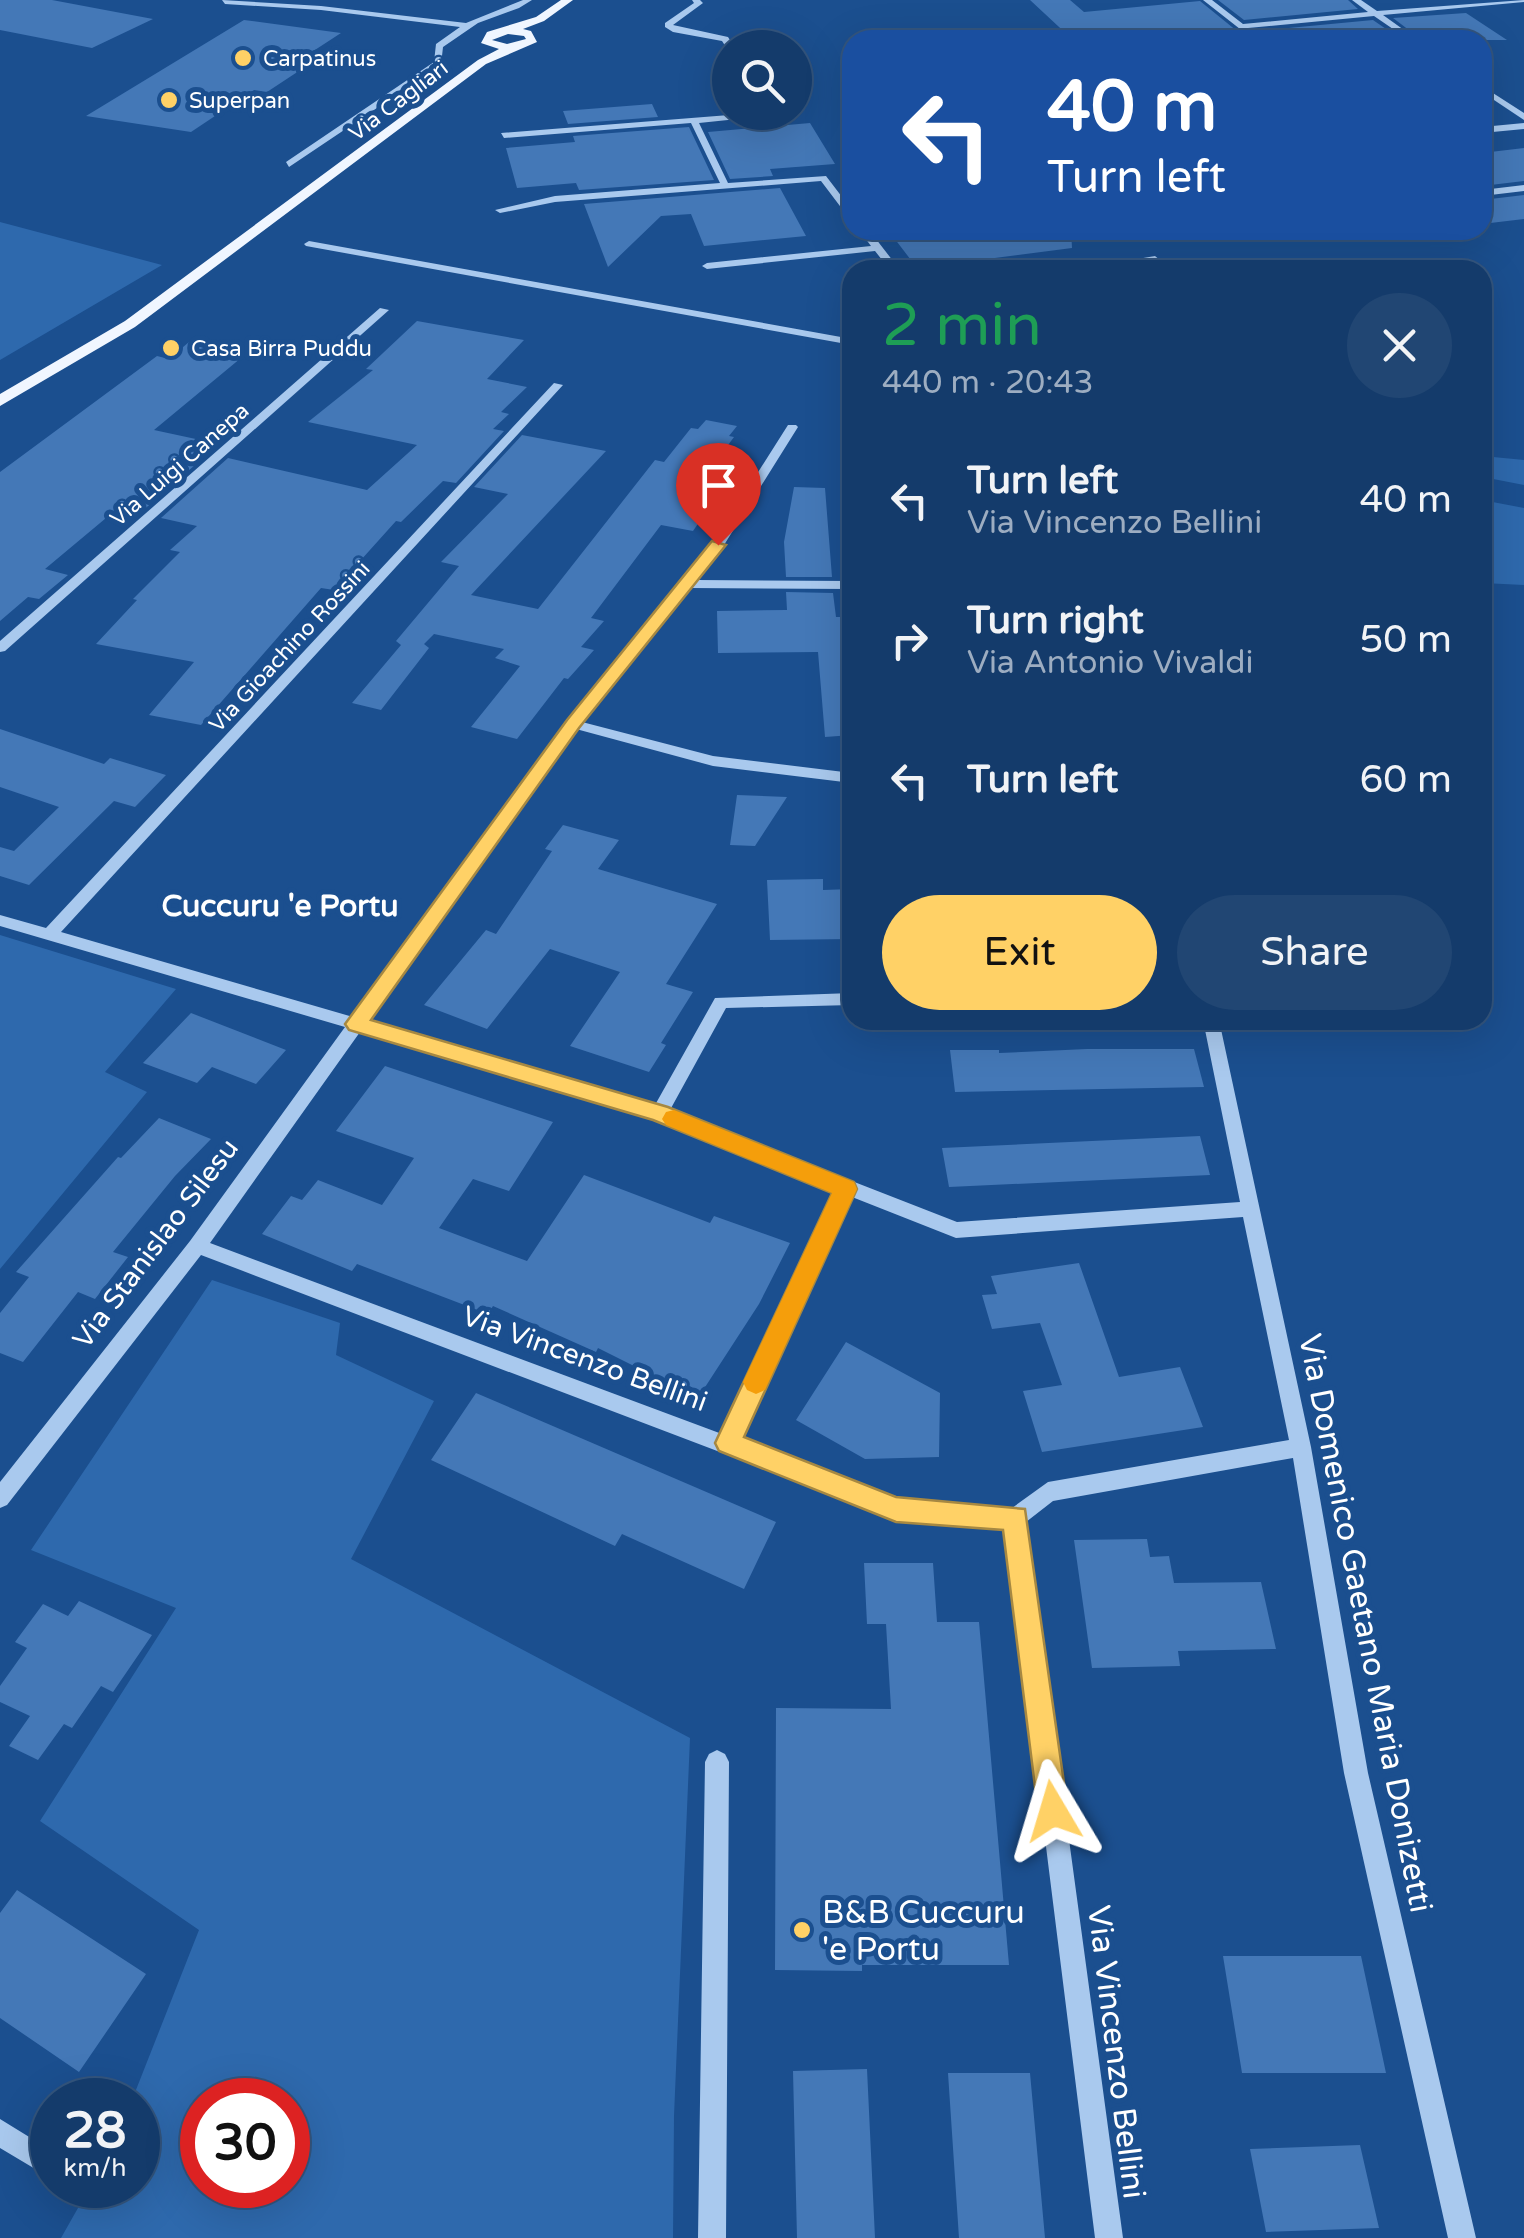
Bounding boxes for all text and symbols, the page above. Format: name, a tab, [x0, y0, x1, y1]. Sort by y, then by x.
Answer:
map controls	[712, 30, 812, 130]
button: search	[712, 30, 812, 130]
place label: Carpatinus	[263, 46, 376, 72]
marker: Carpatinus	[232, 47, 254, 69]
street label: Via Cagliari	[344, 55, 453, 146]
text: 40 m	[1047, 66, 1217, 150]
icon: left	[882, 70, 1012, 200]
place label: Superpan	[189, 88, 290, 114]
marker: Superpan	[158, 89, 180, 111]
text: Turn left	[1047, 151, 1226, 205]
text: 2 min	[882, 290, 1042, 362]
button: close	[1347, 293, 1452, 398]
place label: Casa Birra Puddu	[191, 336, 372, 362]
marker: Casa Birra Puddu	[160, 337, 182, 359]
text: 440 m · 20:43	[882, 364, 1094, 402]
street label: Via Luigi Canepa	[105, 398, 254, 532]
pin	[676, 443, 761, 546]
icon: arrive	[691, 458, 746, 513]
text: Turn left	[967, 458, 1118, 504]
icon: left	[882, 473, 937, 528]
text: 40 m	[1360, 477, 1452, 523]
text: Via Vincenzo Bellini	[967, 504, 1262, 542]
street label: Via Gioachino Rossini	[204, 556, 376, 737]
text: Turn right	[967, 598, 1144, 644]
icon: right	[882, 613, 937, 668]
text: 50 m	[1360, 617, 1452, 663]
text: Via Antonio Vivaldi	[967, 644, 1253, 682]
icon: left	[882, 753, 937, 808]
text: Turn left	[967, 757, 1118, 803]
text: 60 m	[1360, 757, 1452, 803]
district label: Cuccuru 'e Portu	[161, 888, 399, 925]
button: Exit	[882, 895, 1157, 1010]
button: Share	[1177, 895, 1452, 1010]
street label: Via Stanislao Silesu	[66, 1132, 246, 1355]
street label: Via Vincenzo Bellini	[457, 1299, 712, 1419]
street label: Via Domenico Gaetano Maria Donizetti	[1290, 1331, 1440, 1916]
position arrow	[1001, 1759, 1105, 1863]
place label: B&B Cuccuru 'e Portu	[822, 1894, 1025, 1969]
street label: Via Vincenzo Bellini	[1079, 1903, 1153, 2201]
marker: B&B Cuccuru 'e Portu	[791, 1919, 813, 1941]
speed limit sign: 30	[180, 2078, 310, 2208]
text: 28	[64, 2101, 126, 2161]
text: km/h	[64, 2153, 126, 2183]

